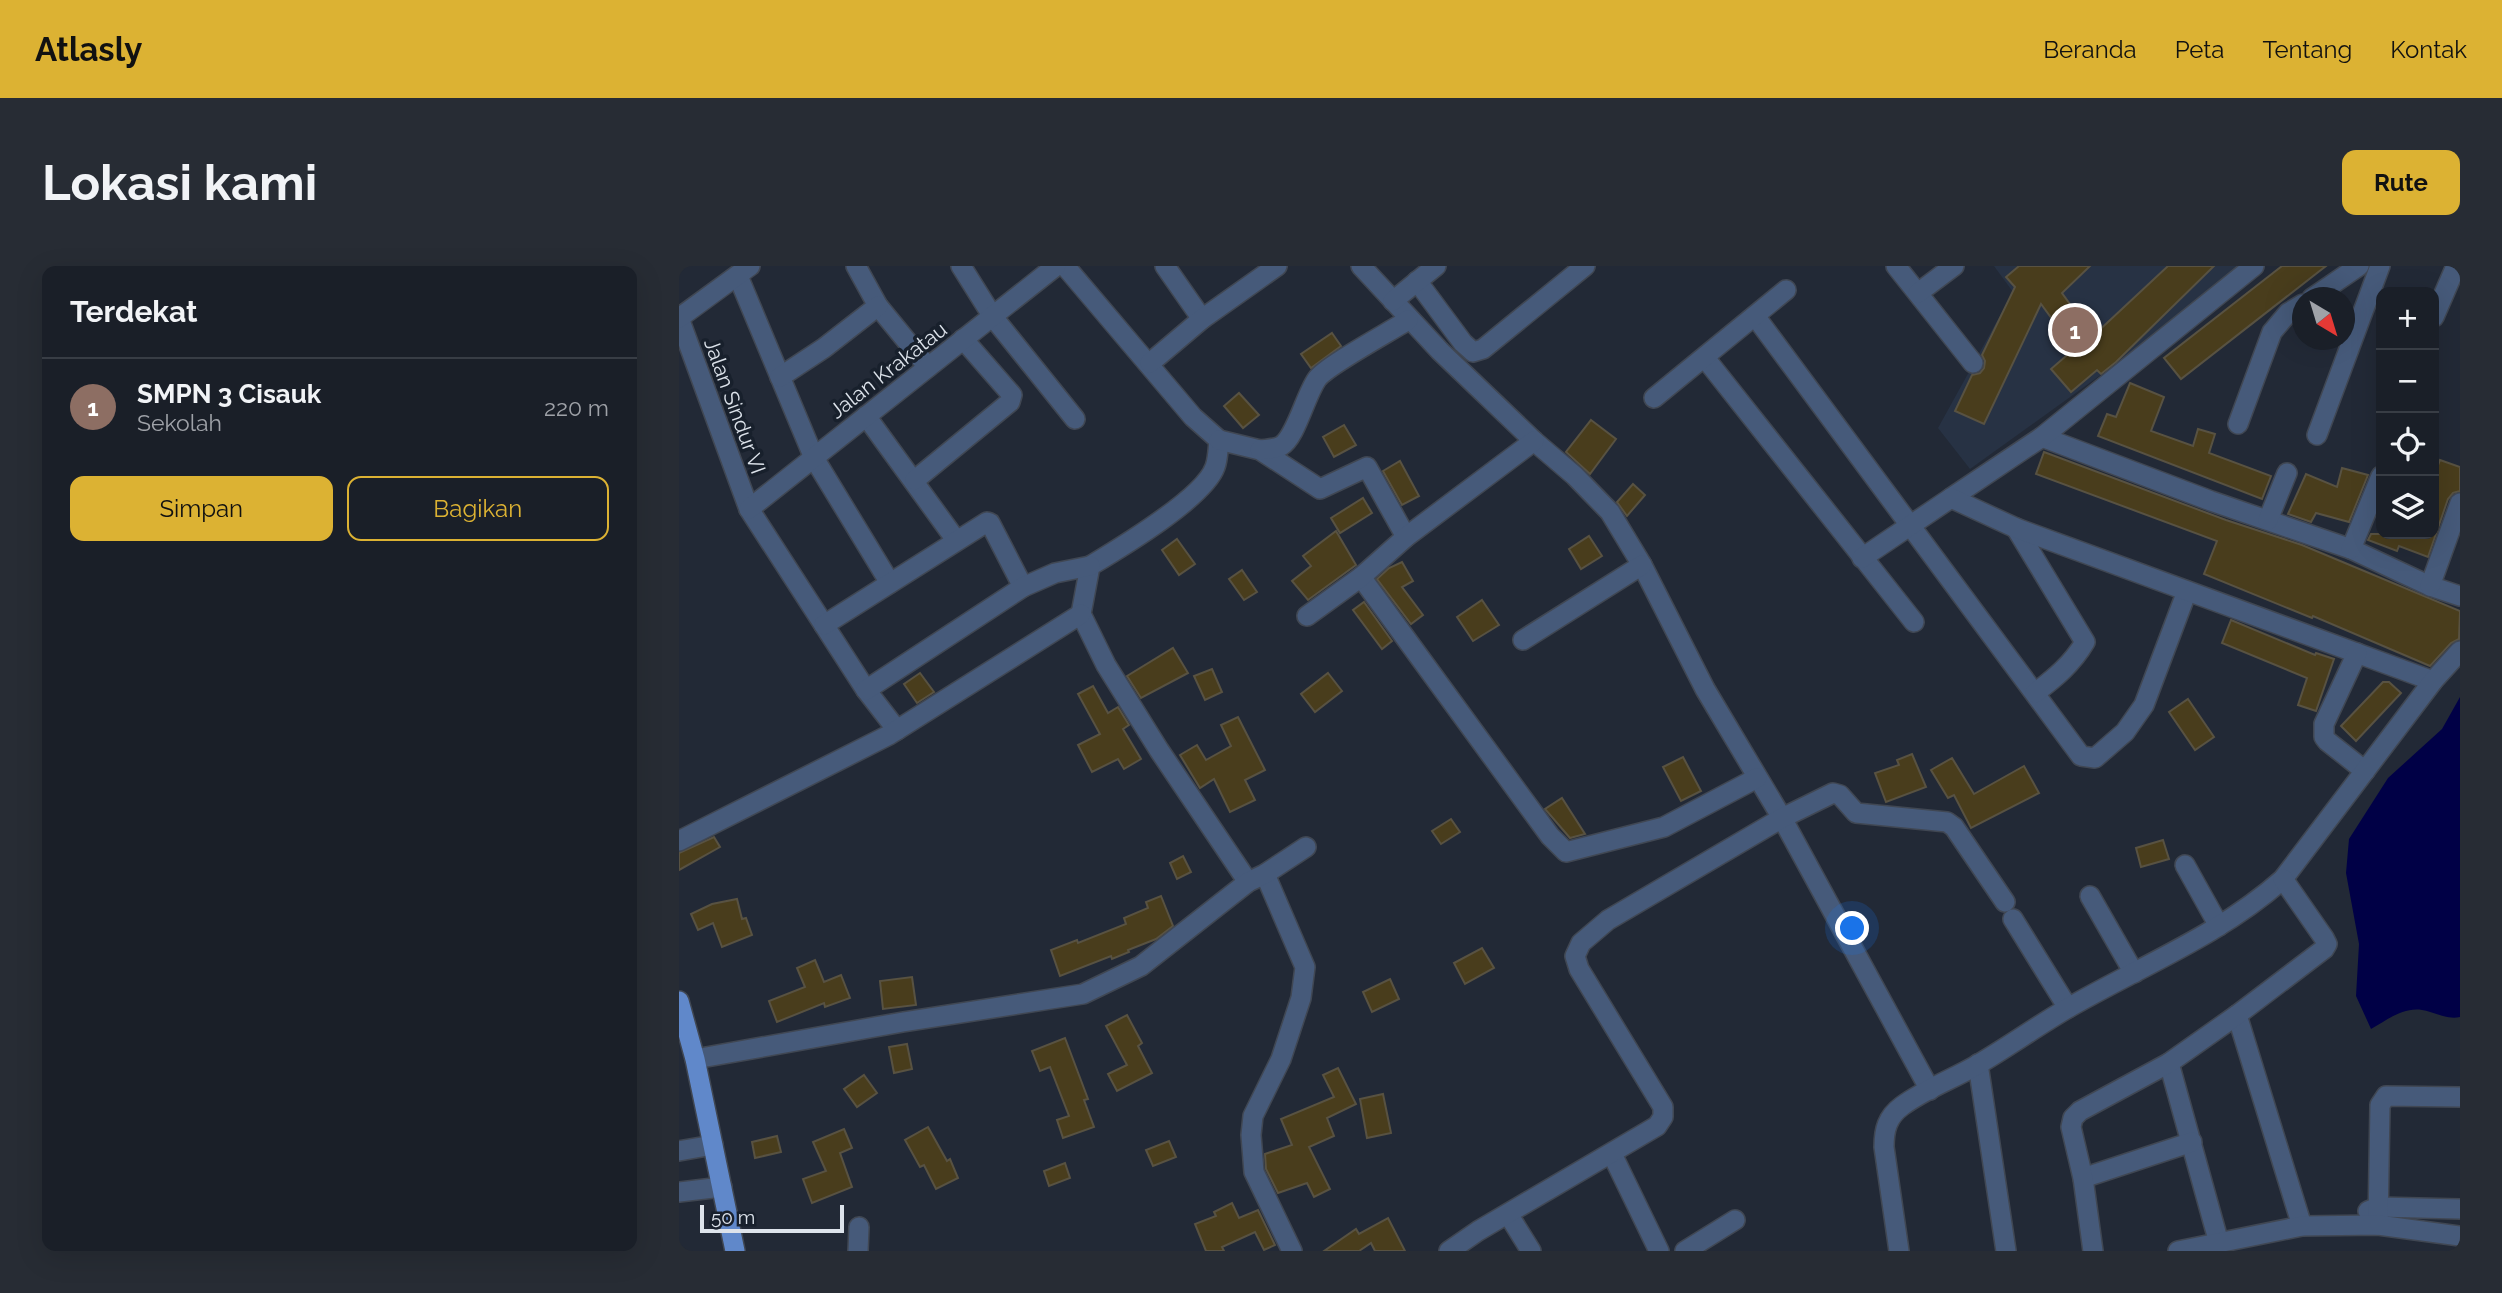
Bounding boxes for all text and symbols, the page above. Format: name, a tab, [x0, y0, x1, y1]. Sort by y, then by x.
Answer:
text: Atlasly	[35, 30, 142, 69]
text: Beranda	[2043, 35, 2137, 64]
text: Peta	[2175, 35, 2224, 64]
text: Tentang	[2262, 35, 2352, 64]
text: Kontak	[2390, 35, 2467, 64]
button: Rute	[2342, 150, 2460, 215]
text: Lokasi kami	[42, 154, 317, 211]
north arrow	[2292, 287, 2355, 350]
map controls	[2376, 287, 2439, 539]
button: +	[2376, 287, 2439, 350]
text: Terdekat	[70, 294, 198, 329]
pin: 1	[2052, 304, 2098, 356]
street label: Jalan Krakatau	[824, 316, 952, 424]
street label: Jalan Sindur VI	[699, 335, 771, 477]
button: −	[2376, 350, 2439, 413]
text: SMPN 3 Cisauk	[137, 379, 321, 409]
text: 1	[87, 394, 99, 421]
text: 220 m	[544, 394, 609, 421]
text: Sekolah	[137, 409, 222, 436]
button: locate	[2376, 413, 2439, 476]
button: Simpan	[70, 476, 333, 541]
button: Bagikan	[347, 476, 609, 541]
button: layers	[2376, 476, 2439, 539]
your location	[1835, 911, 1869, 945]
scale bar	[700, 1202, 843, 1234]
text: 50 m	[711, 1206, 755, 1228]

